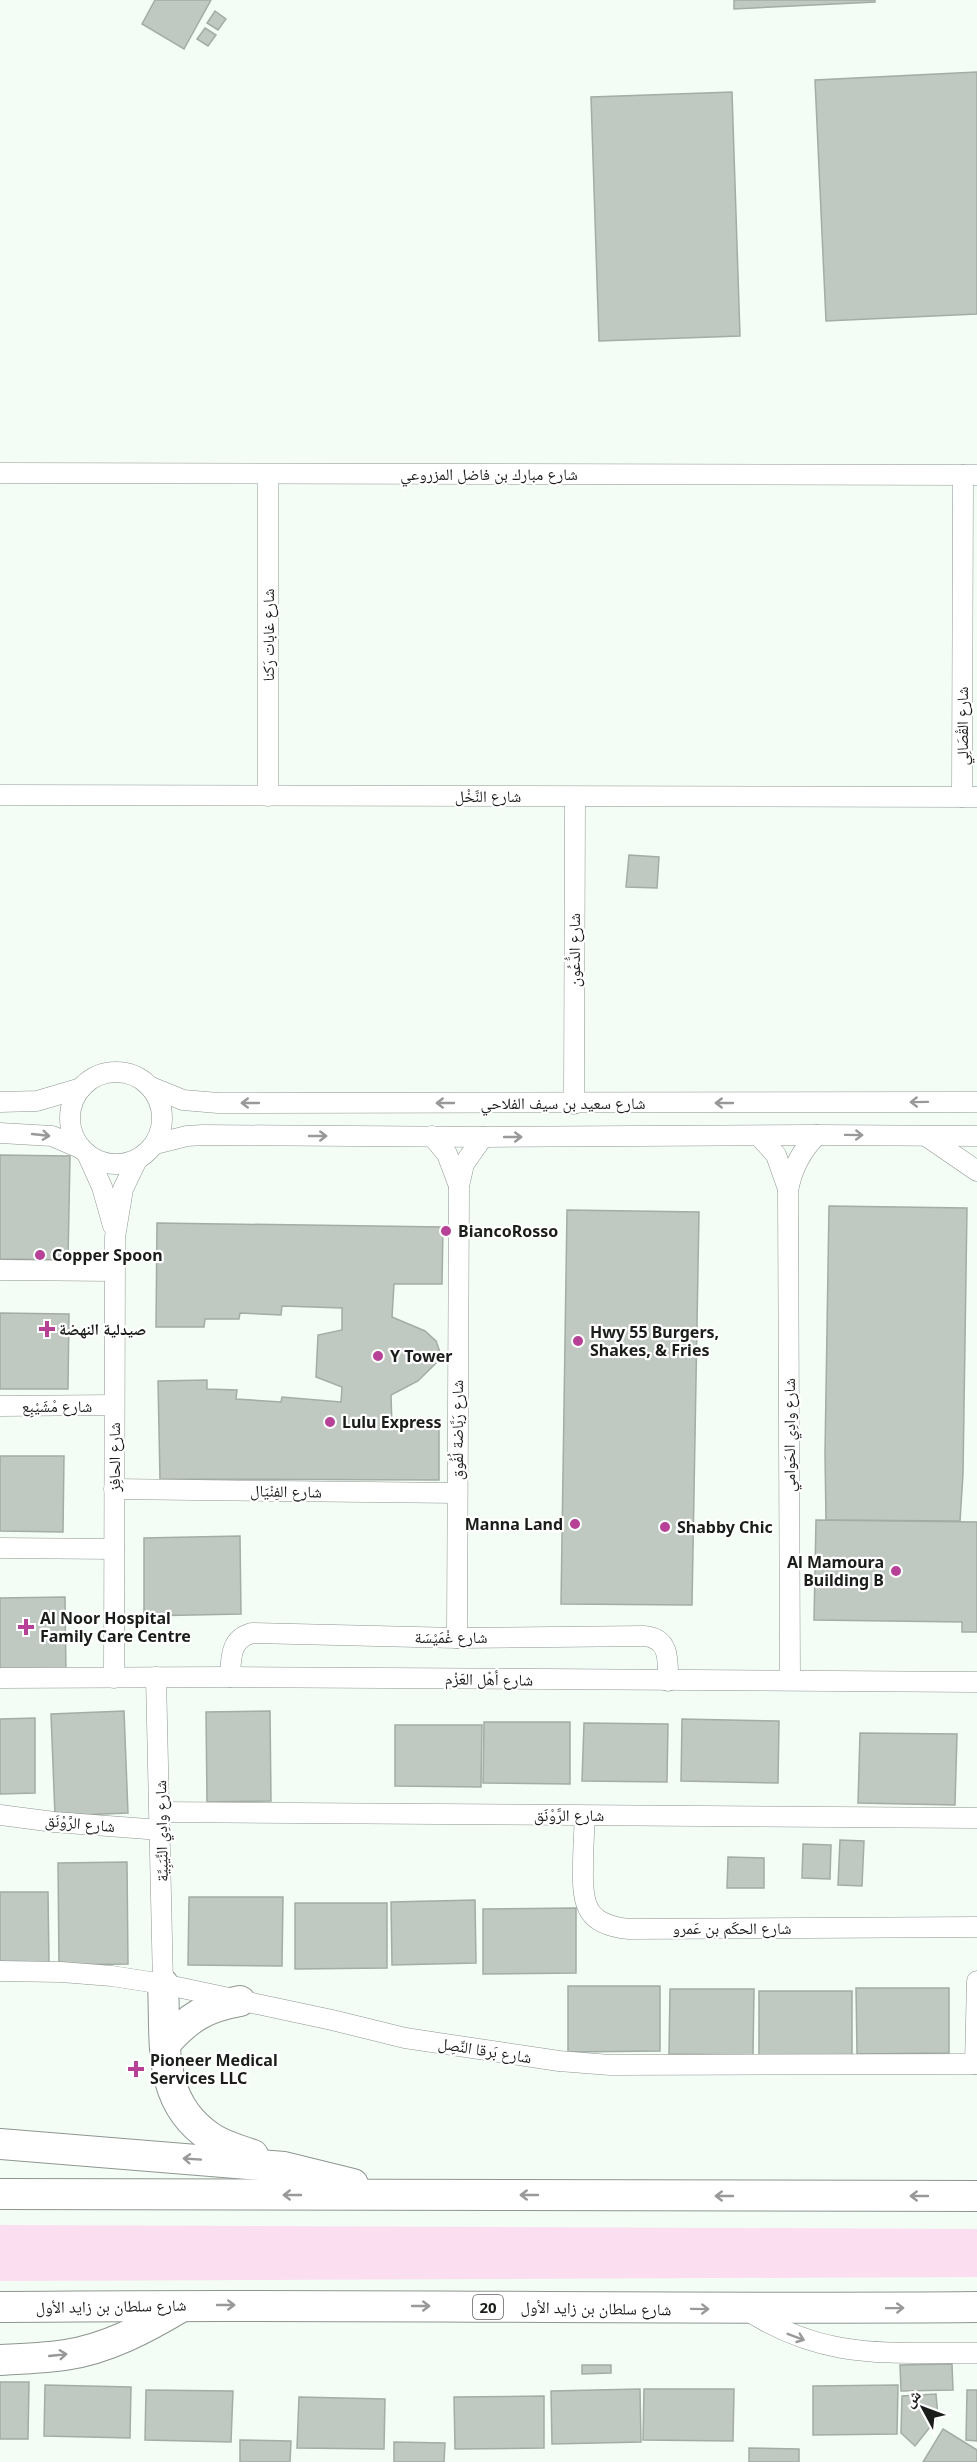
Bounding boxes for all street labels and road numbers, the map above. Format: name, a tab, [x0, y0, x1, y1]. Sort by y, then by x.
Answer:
street label: شارع مبارك بن فاضل المزروعي	[400, 463, 578, 487]
street label: شارع غابات رَكنا	[257, 588, 279, 682]
street label: شارع القْصَالِي	[951, 687, 975, 765]
street label: شارع النَّخْل	[455, 785, 521, 807]
street label: شارع الدُّعُون	[563, 913, 585, 987]
street label: شارع سعيد بن سيف الفلاحي	[481, 1092, 646, 1116]
street label: شارع وادِي الحَوامي	[778, 1378, 802, 1492]
street label: شارع رَبَّاضة لُفُوق	[446, 1380, 468, 1480]
street label: شارع مْشَيْبِع	[22, 1395, 92, 1418]
street label: شارع الحافِز	[103, 1422, 125, 1493]
street label: شارع الفِنْيَال	[250, 1479, 322, 1503]
street label: شارع غْمَيْسَة	[415, 1626, 487, 1648]
street label: شارع أهْل العَزْم	[445, 1667, 533, 1691]
street label: شارع وادِي النِّيَبِيَّة	[149, 1780, 175, 1882]
street label: شارع الرَّوْنَق	[534, 1804, 604, 1826]
street label: شارع الرَّوْنَق	[44, 1809, 116, 1837]
street label: شارع الحكَم بن عَمرو	[673, 1917, 791, 1939]
street label: شارع بَرقا النِّصِل	[437, 2032, 533, 2068]
street label: شارع سلطان بن زايد الأول	[35, 2294, 187, 2318]
road number: 20	[473, 2295, 503, 2319]
street label: شارع سلطان بن زايد الأول	[520, 2296, 672, 2320]

